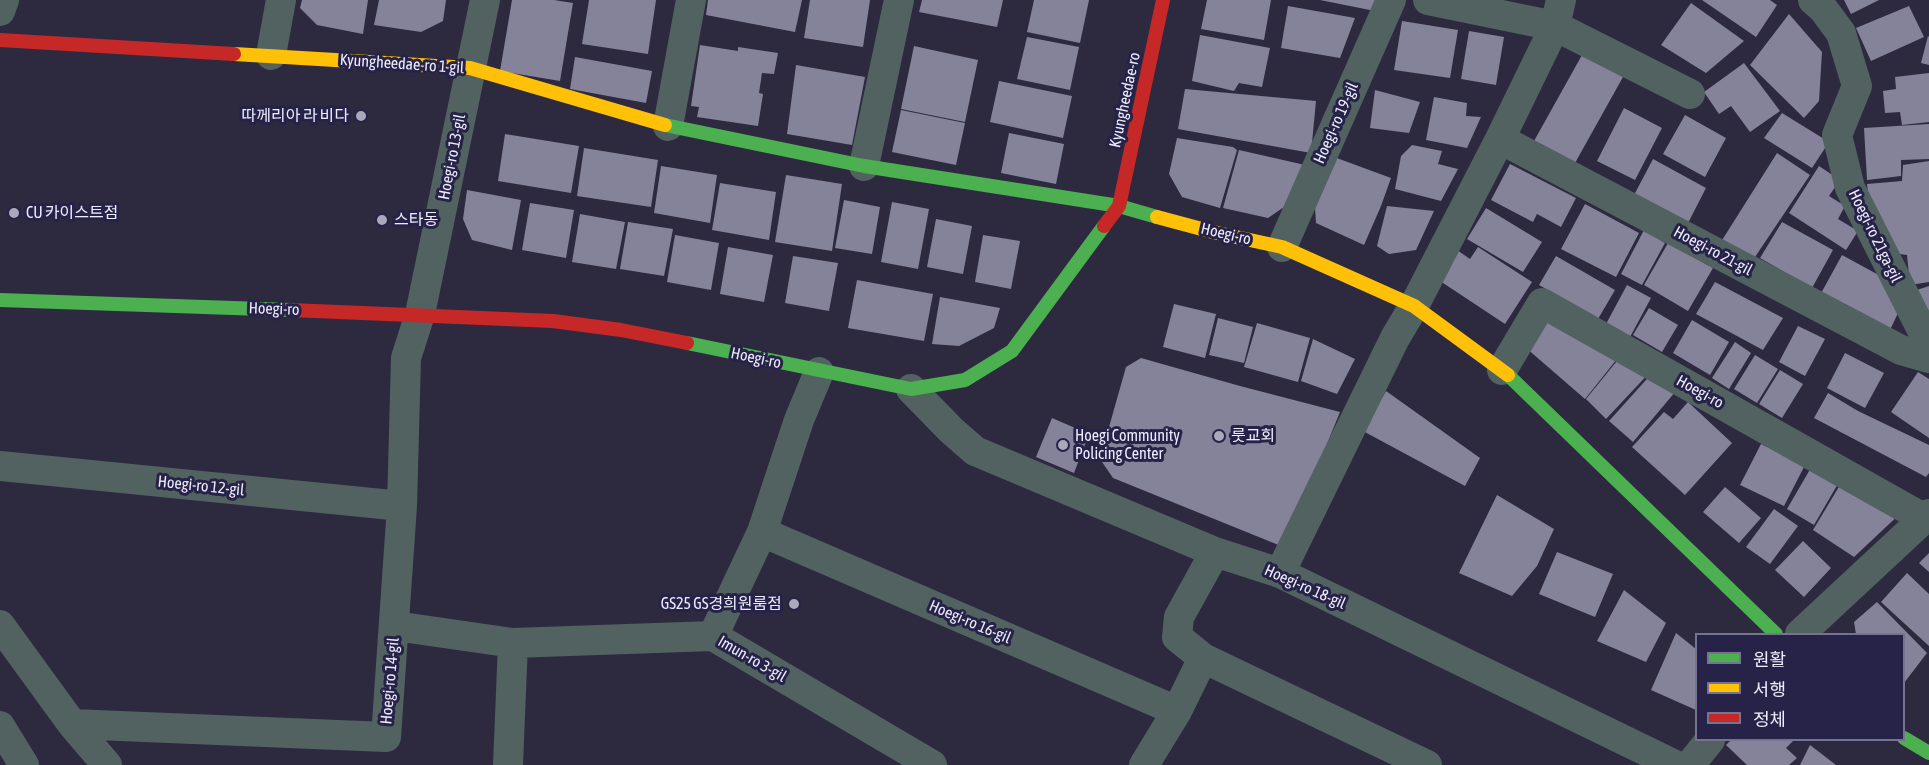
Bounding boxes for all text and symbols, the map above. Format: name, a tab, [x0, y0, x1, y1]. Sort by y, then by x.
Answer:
street label: Kyungheedae-ro 1-gil	[339, 50, 465, 78]
street label: Kyungheedae-ro	[1106, 51, 1144, 149]
street label: Hoegi-ro 19-gil	[1310, 79, 1362, 167]
place label: 따께리아 라 비다	[242, 106, 349, 126]
marker: 따께리아 라 비다	[354, 109, 368, 123]
street label: Hoegi-ro 13-gil	[434, 113, 470, 201]
street label: Hoegi-ro 21ga-gil	[1844, 186, 1906, 286]
place label: CU 카이스트점	[26, 203, 118, 223]
marker: CU 카이스트점	[7, 206, 21, 220]
place label: 스타동	[394, 210, 438, 230]
marker: 스타동	[375, 213, 389, 227]
street label: Hoegi-ro	[1199, 219, 1253, 249]
street label: Hoegi-ro 21-gil	[1670, 222, 1756, 280]
street label: Hoegi-ro	[248, 299, 300, 319]
street label: Hoegi-ro	[729, 343, 783, 373]
street label: Hoegi-ro	[1673, 371, 1727, 413]
place label: Hoegi Community Policing Center	[1075, 426, 1180, 464]
place label: 룻교회	[1231, 426, 1275, 446]
marker: 룻교회	[1212, 429, 1226, 443]
marker: Hoegi Community Policing Center	[1056, 438, 1070, 452]
street label: Hoegi-ro 12-gil	[157, 472, 245, 500]
street label: Hoegi-ro 18-gil	[1261, 561, 1349, 613]
place label: GS25 GS경희원룸점	[661, 594, 782, 614]
street label: Hoegi-ro 16-gil	[926, 596, 1014, 648]
marker: GS25 GS경희원룸점	[787, 597, 801, 611]
street label: Imun-ro 3-gil	[714, 632, 790, 686]
legend	[1695, 633, 1905, 741]
street label: Hoegi-ro 14-gil	[377, 637, 403, 725]
text: 원활	[1753, 649, 1786, 670]
text: 서행	[1753, 679, 1786, 700]
text: 정체	[1753, 709, 1786, 730]

